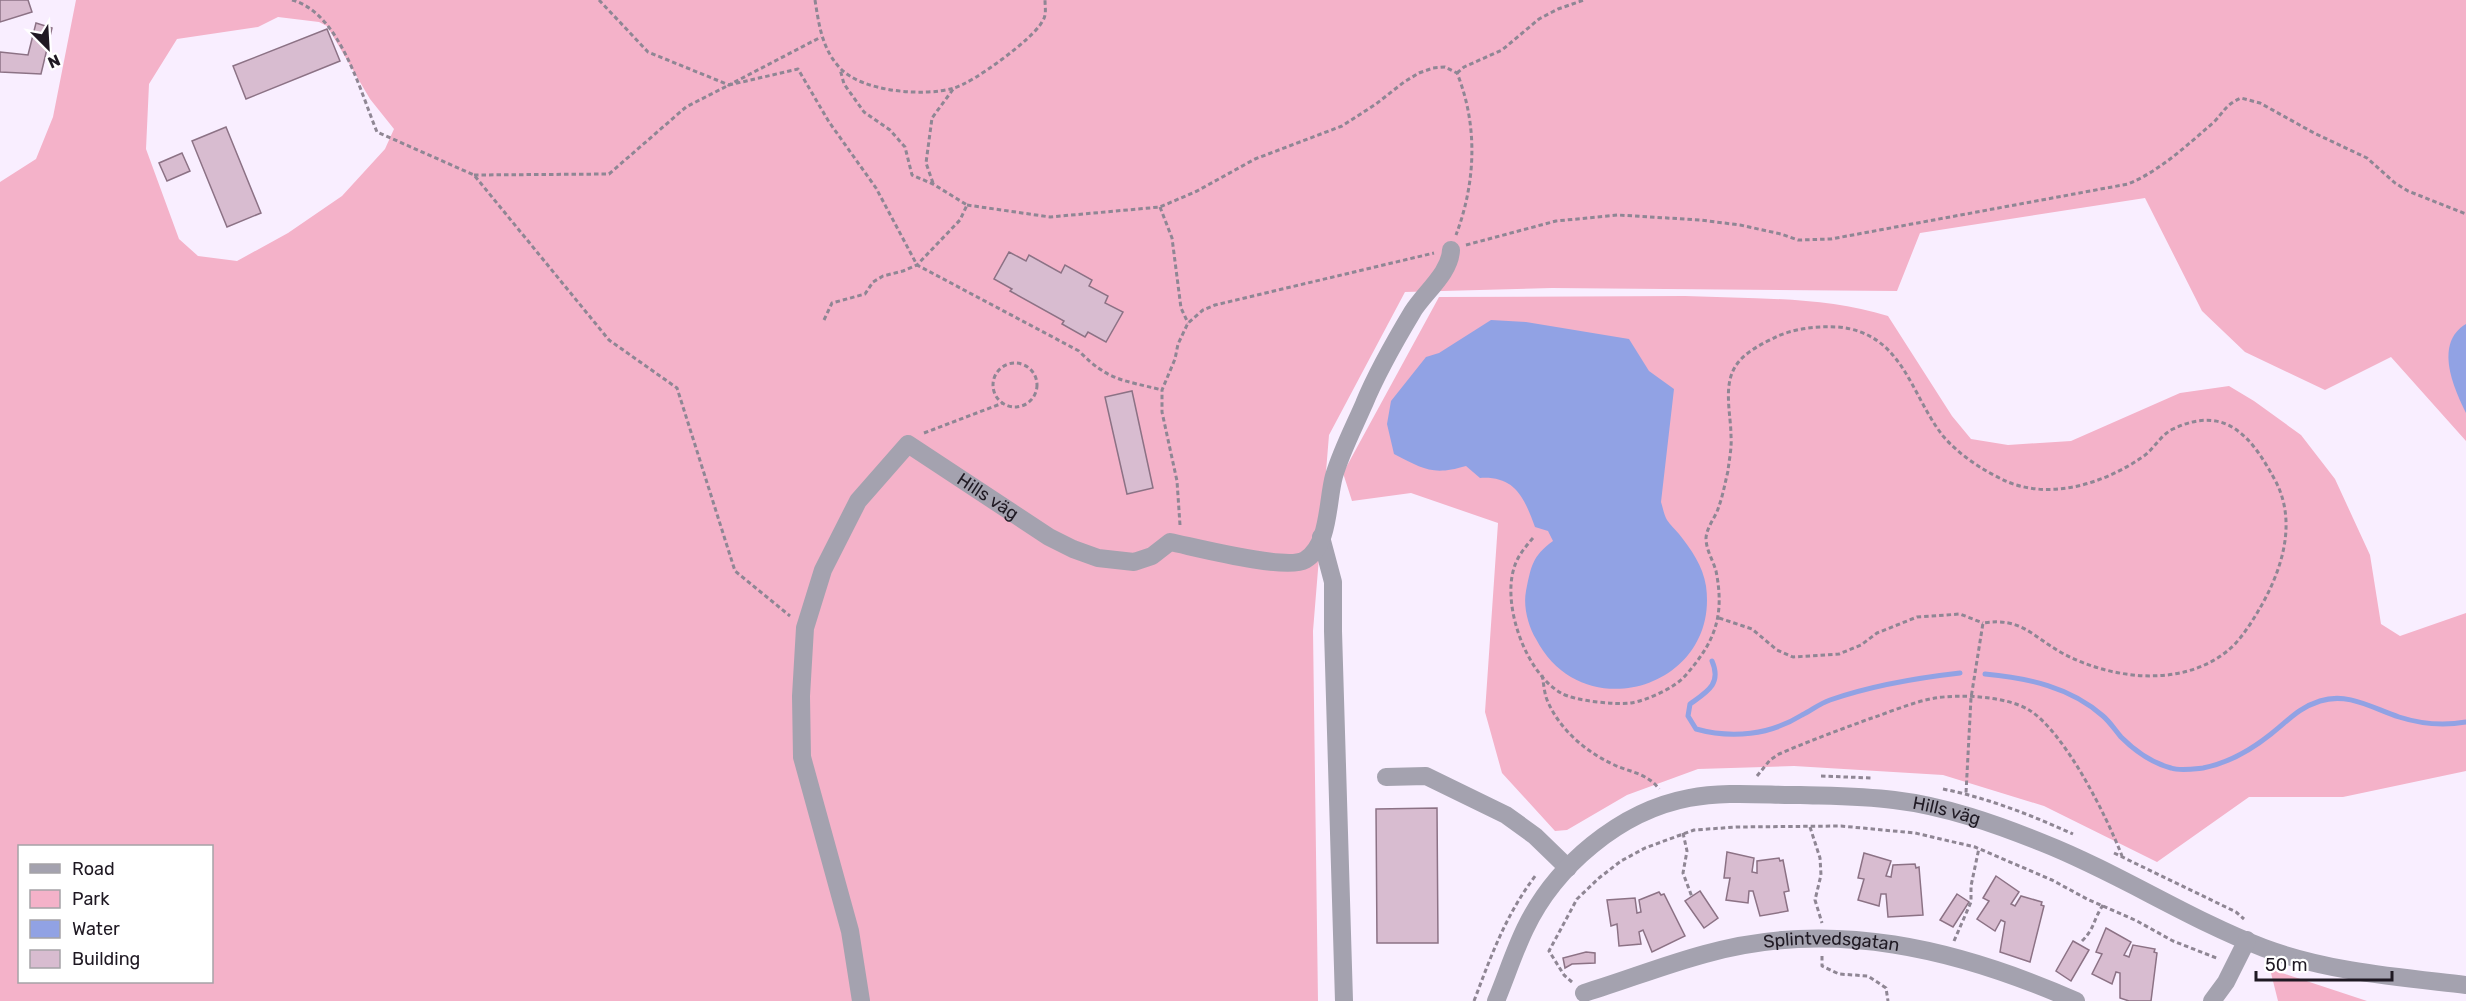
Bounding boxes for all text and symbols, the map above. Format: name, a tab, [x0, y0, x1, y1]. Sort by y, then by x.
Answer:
north arrow	[18, 18, 78, 78]
text: N	[45, 50, 63, 72]
street label: Hills väg	[953, 468, 1023, 525]
street label: Hills väg	[1911, 792, 1983, 830]
legend	[18, 845, 213, 983]
text: Road	[72, 858, 115, 880]
text: Park	[72, 888, 110, 910]
text: Water	[72, 918, 120, 940]
street label: Splintvedsgatan	[1762, 927, 1901, 956]
scale bar	[2256, 944, 2392, 982]
text: Building	[72, 948, 140, 970]
text: 50 m	[2265, 954, 2308, 976]

